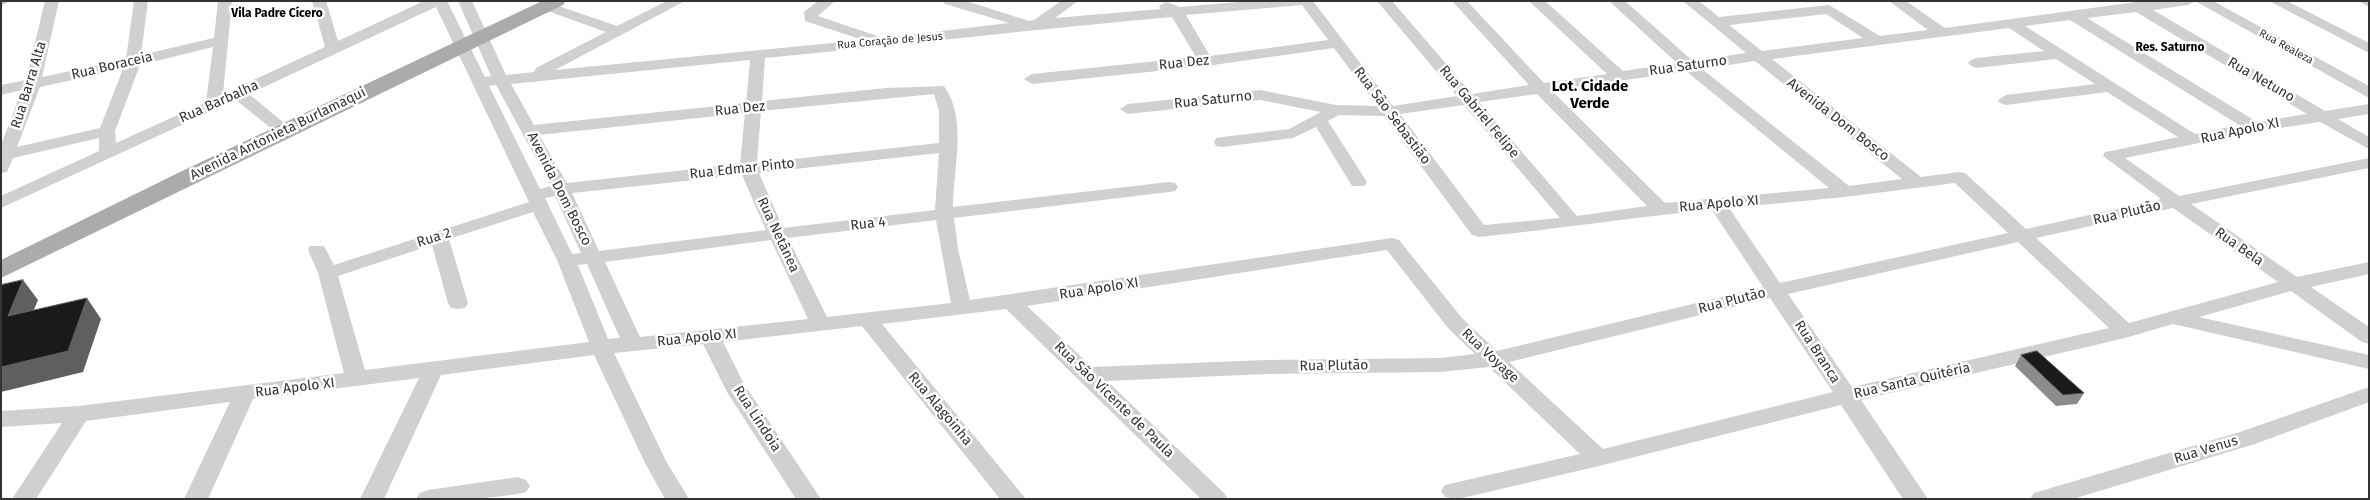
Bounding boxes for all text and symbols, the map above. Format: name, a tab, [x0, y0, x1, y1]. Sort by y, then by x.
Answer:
district label: Vila Padre Cícero	[231, 7, 323, 21]
street label: Rua Realeza	[2257, 27, 2315, 67]
street label: Rua Coração de Jesus	[837, 30, 943, 52]
street label: Rua Barra Alta	[8, 39, 50, 131]
district label: Res. Saturno	[2135, 41, 2205, 55]
street label: Rua Boraceia	[70, 49, 154, 83]
street label: Rua Dez	[1158, 52, 1210, 74]
street label: Rua Saturno	[1648, 52, 1728, 80]
street label: Rua Netuno	[2224, 54, 2298, 106]
street label: Rua Gabriel Felipe	[1435, 62, 1523, 162]
street label: Rua São Sebastião	[1350, 64, 1434, 168]
street label: Avenida Dom Bosco	[1784, 75, 1892, 165]
street label: Rua Barbalha	[177, 77, 261, 127]
district label: Lot. Cidade Verde	[1552, 78, 1628, 113]
street label: Avenida Antonieta Burlamaqui	[187, 84, 369, 184]
street label: Rua Saturno	[1173, 88, 1253, 112]
street label: Rua Dez	[714, 98, 766, 120]
street label: Rua Apolo XI	[2199, 114, 2281, 148]
street label: Avenida Dom Bosco	[523, 129, 595, 249]
street label: Rua Edmar Pinto	[689, 155, 795, 183]
street label: Rua Apolo XI	[1678, 192, 1760, 216]
street label: Rua Netânea	[753, 195, 803, 275]
street label: Rua Plutão	[2092, 197, 2162, 229]
street label: Rua 4	[849, 214, 887, 234]
street label: Rua Bela	[2211, 224, 2267, 270]
street label: Rua 2	[415, 225, 453, 251]
street label: Rua Apolo XI	[1058, 274, 1140, 304]
street label: Rua Plutão	[1697, 285, 1767, 317]
street label: Rua Branca	[1791, 318, 1843, 386]
street label: Rua Apolo XI	[656, 325, 738, 351]
street label: Rua Voyage	[1458, 325, 1522, 387]
street label: Rua São Vicente de Paula	[1051, 338, 1177, 462]
street label: Rua Plutão	[1299, 357, 1369, 375]
street label: Rua Santa Quitéria	[1852, 359, 1972, 403]
street label: Rua Alagoinha	[904, 369, 976, 449]
street label: Rua Apolo XI	[254, 375, 336, 401]
street label: Rua Lindoia	[729, 383, 785, 455]
street label: Rua Venus	[2172, 432, 2240, 468]

